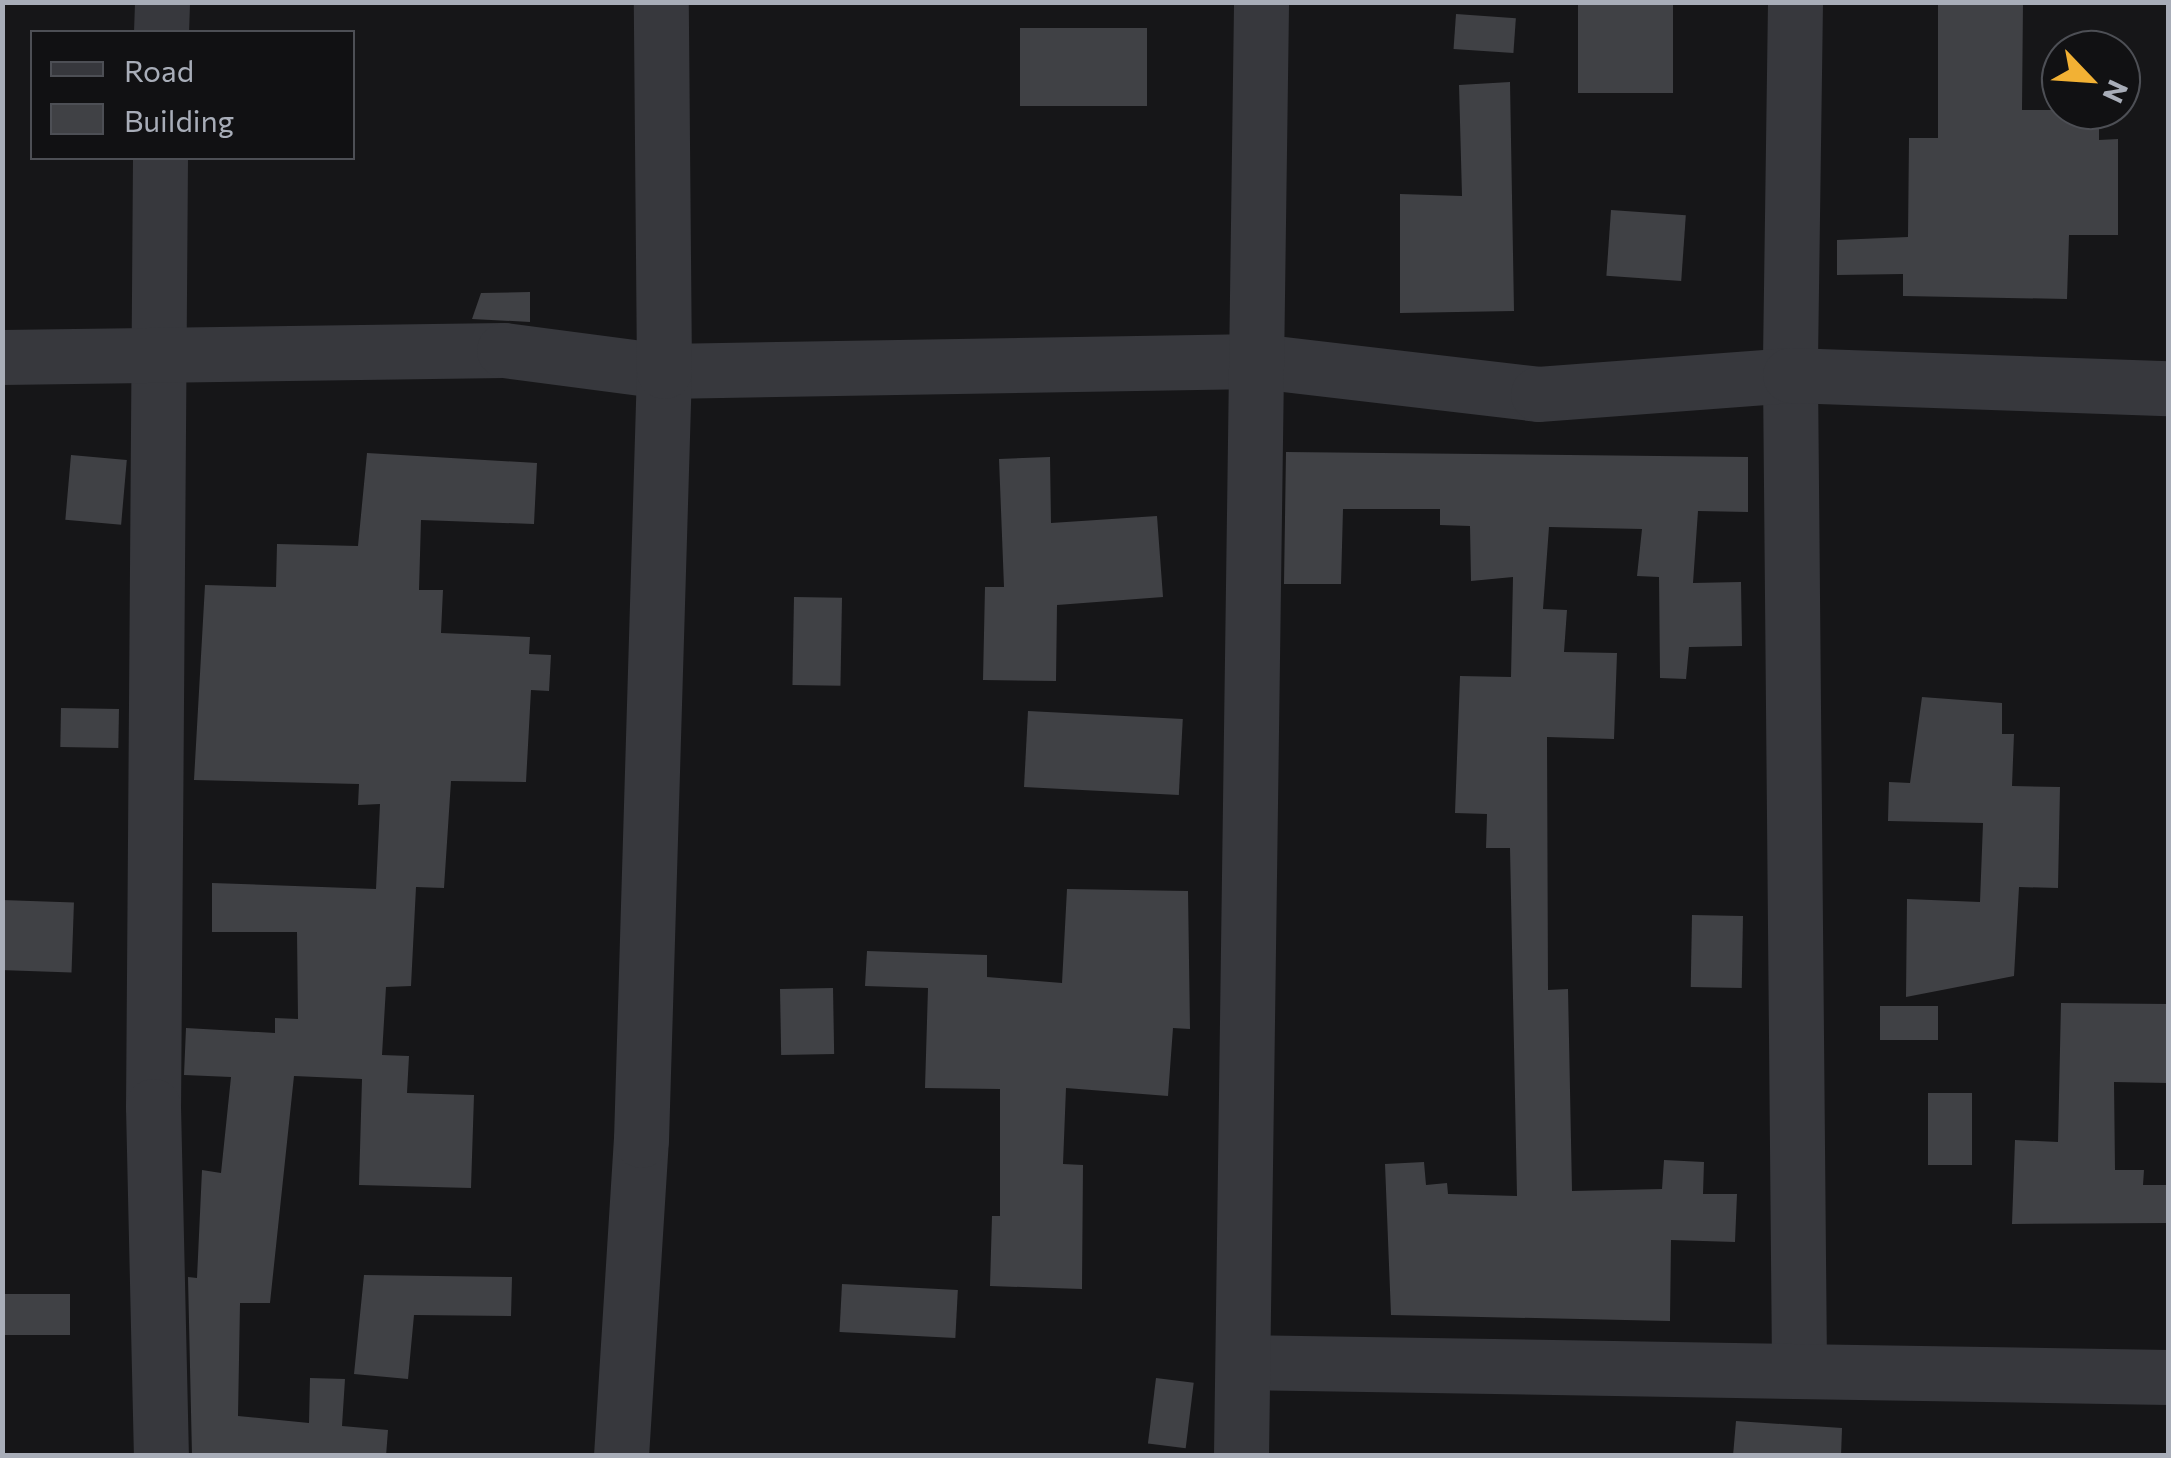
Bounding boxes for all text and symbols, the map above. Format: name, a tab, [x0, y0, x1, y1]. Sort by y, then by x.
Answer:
legend	[30, 30, 355, 160]
north arrow	[2041, 30, 2141, 130]
text: Road	[124, 51, 194, 88]
text: N	[2097, 75, 2136, 109]
text: Building	[124, 101, 234, 138]

